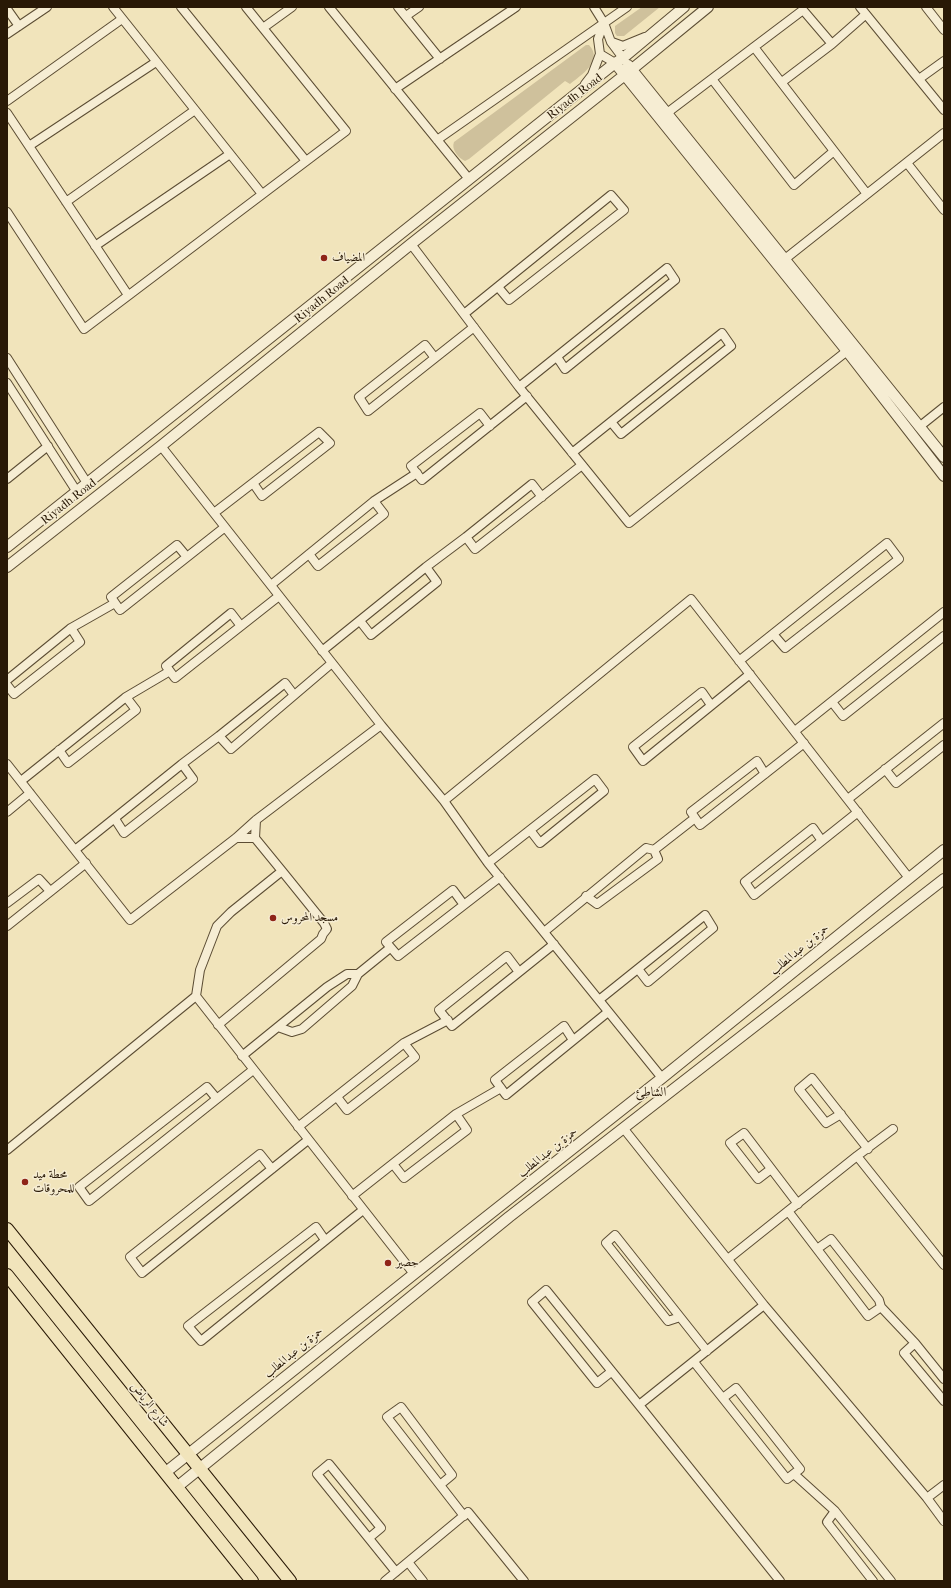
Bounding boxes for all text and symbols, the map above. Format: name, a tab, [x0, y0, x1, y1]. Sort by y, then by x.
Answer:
street label: Riyadh Road	[544, 71, 606, 123]
place label: المضياف	[332, 251, 365, 265]
marker: المضياف	[319, 253, 329, 263]
street label: Riyadh Road	[292, 274, 352, 326]
street label: Riyadh Road	[38, 476, 100, 528]
place label: مسجد المحروس	[281, 911, 338, 925]
marker: مسجد المحروس	[268, 913, 278, 923]
street label: حمزة بن عبدالمطلب	[767, 922, 833, 978]
district label: الشاطئ	[636, 1085, 666, 1101]
street label: حمزة بن عبدالمطلب	[515, 1125, 581, 1181]
place label: محطة ميد للمحروقات	[33, 1168, 74, 1196]
marker: محطة ميد للمحروقات	[20, 1177, 30, 1187]
place label: حصير	[396, 1256, 419, 1270]
marker: حصير	[383, 1258, 393, 1268]
street label: حمزة بن عبدالمطلب	[261, 1325, 327, 1381]
street label: شارع الرياض	[127, 1380, 171, 1430]

